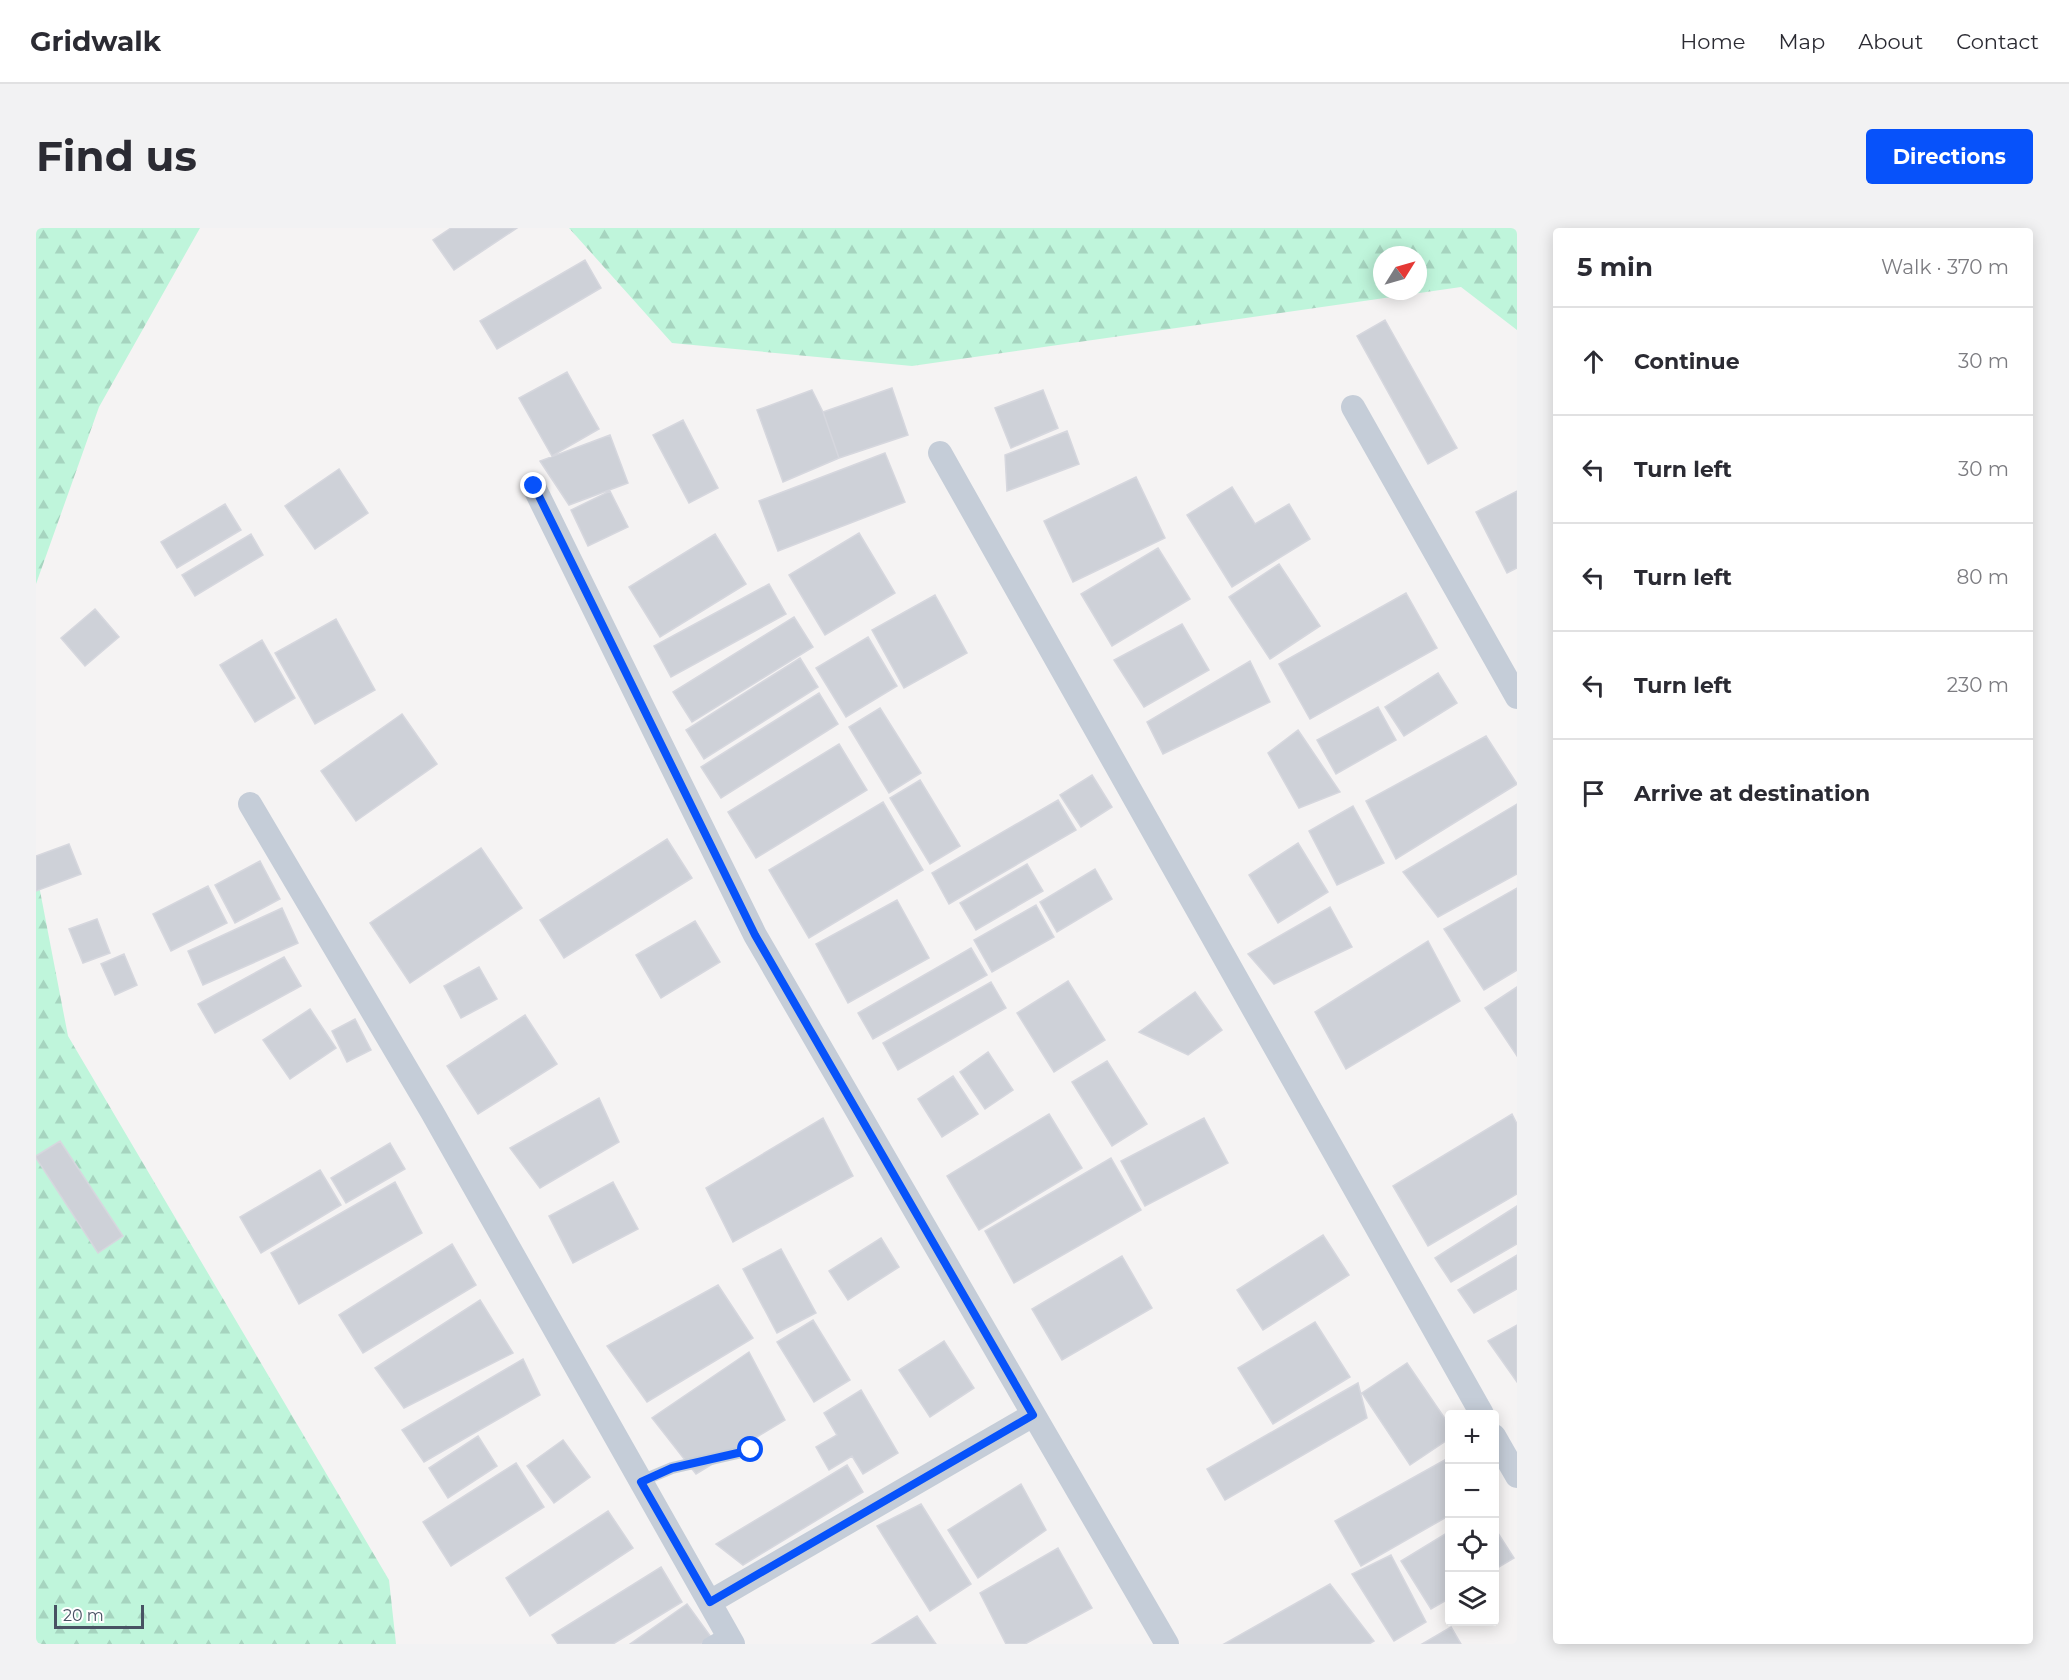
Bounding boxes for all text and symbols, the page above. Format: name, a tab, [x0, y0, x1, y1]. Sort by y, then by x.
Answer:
text: Gridwalk	[30, 24, 161, 58]
text: Home	[1680, 29, 1745, 54]
text: Map	[1778, 29, 1825, 54]
text: About	[1858, 29, 1923, 54]
text: Contact	[1956, 29, 2039, 54]
button: Directions	[1866, 129, 2033, 184]
text: Find us	[36, 130, 197, 182]
north arrow	[1373, 246, 1427, 300]
text: 5 min	[1577, 251, 1653, 283]
text: Walk · 370 m	[1881, 255, 2009, 279]
icon: ahead	[1577, 345, 1610, 378]
text: Continue	[1634, 348, 1740, 375]
text: 30 m	[1958, 349, 2009, 373]
icon: left	[1577, 453, 1610, 486]
text: Turn left	[1634, 456, 1732, 483]
text: 30 m	[1958, 457, 2009, 481]
route end	[520, 472, 546, 498]
icon: left	[1577, 561, 1610, 594]
text: Turn left	[1634, 564, 1732, 591]
text: 80 m	[1957, 565, 2009, 589]
icon: left	[1577, 669, 1610, 702]
text: Turn left	[1634, 672, 1732, 699]
text: 230 m	[1947, 673, 2009, 697]
icon: arrive	[1577, 777, 1610, 810]
text: Arrive at destination	[1634, 780, 1870, 807]
map controls	[1445, 1410, 1499, 1626]
button: +	[1445, 1410, 1499, 1464]
route start	[737, 1436, 763, 1462]
button: −	[1445, 1464, 1499, 1518]
button: locate	[1445, 1518, 1499, 1572]
button: layers	[1445, 1572, 1499, 1626]
scale bar	[54, 1602, 144, 1630]
text: 20 m	[63, 1606, 104, 1625]

